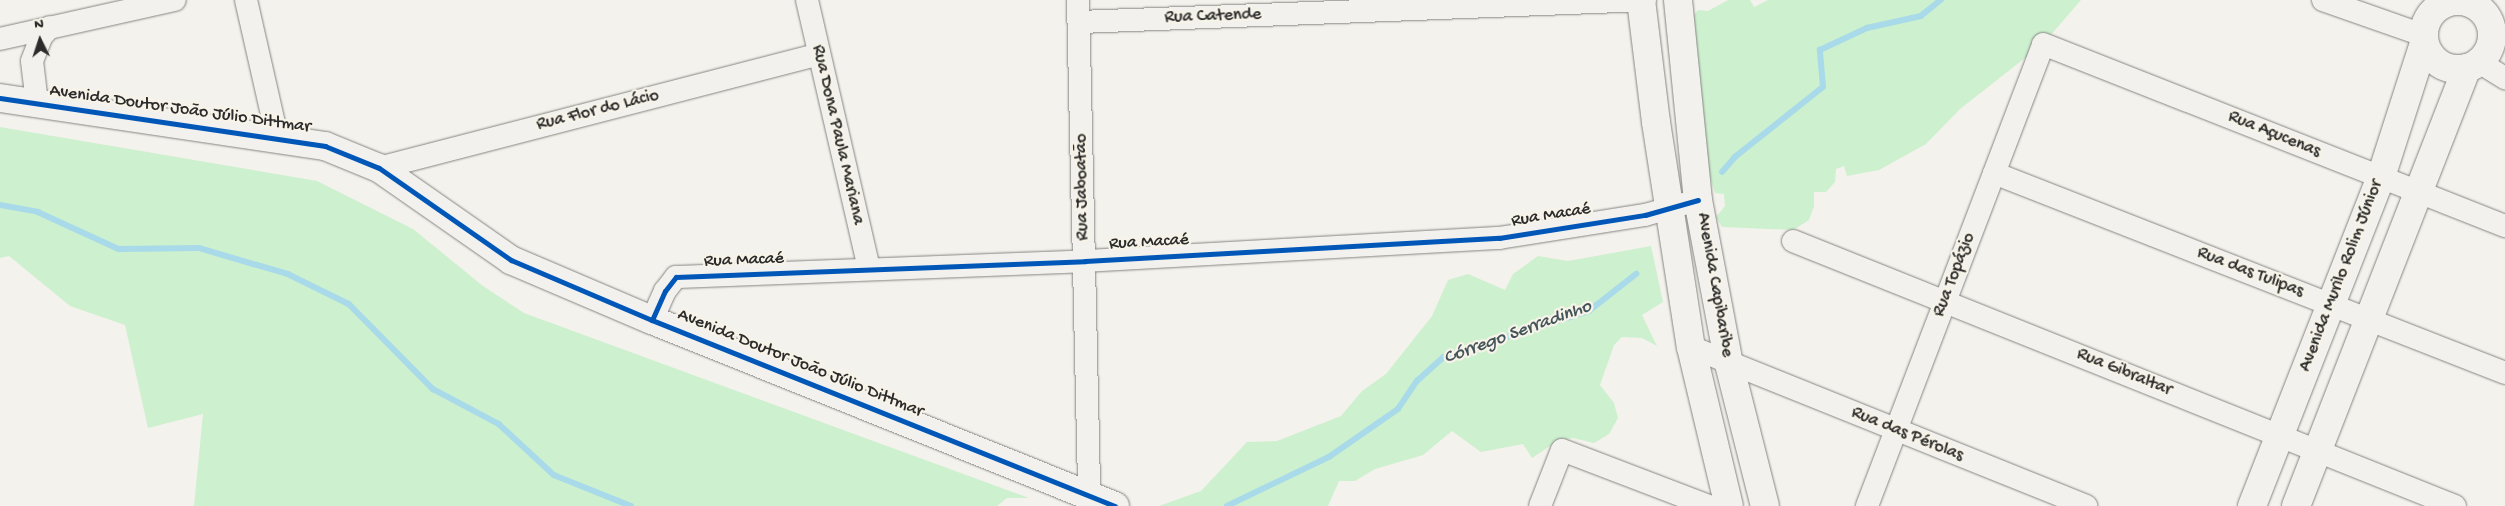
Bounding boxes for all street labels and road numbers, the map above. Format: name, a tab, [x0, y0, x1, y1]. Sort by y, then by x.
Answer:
street label: Rua Catende	[1164, 5, 1262, 29]
street label: Rua Dona Paula Mariana	[806, 43, 868, 227]
street label: Avenida Doutor João Júlio Dittmar	[48, 81, 312, 139]
street label: Rua Flor do Lácio	[535, 85, 661, 137]
street label: Rua Açucenas	[2225, 107, 2323, 163]
street label: Rua Jaboatão	[1071, 133, 1095, 241]
street label: Avenida Murilo Rolim Júnior	[2295, 177, 2389, 375]
street label: Rua Macaé	[1510, 199, 1592, 233]
street label: Avenida Capibaribe	[1691, 211, 1737, 359]
street label: Rua Macaé	[1108, 230, 1190, 256]
street label: Rua Topázio	[1929, 230, 1981, 320]
street label: Rua das Tulipas	[2194, 243, 2306, 303]
street label: Rua Macaé	[704, 249, 784, 273]
street label: Avenida Doutor João Júlio Dittmar	[674, 305, 926, 423]
street label: Rua Gibraltar	[2073, 344, 2175, 402]
street label: Rua das Pérolas	[1848, 403, 1966, 467]

